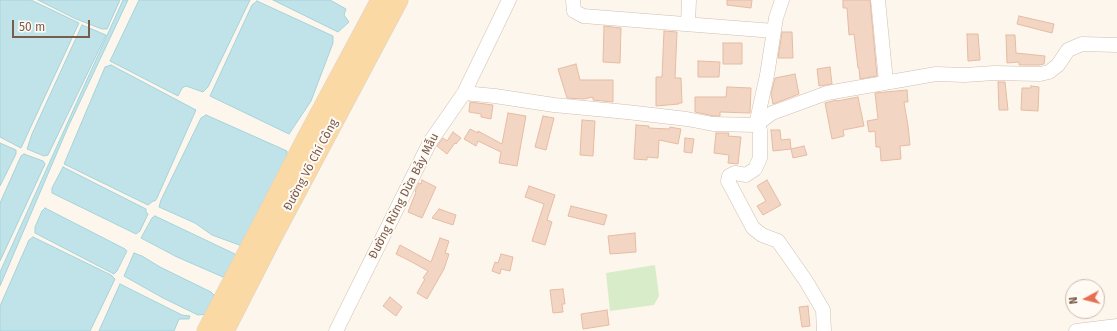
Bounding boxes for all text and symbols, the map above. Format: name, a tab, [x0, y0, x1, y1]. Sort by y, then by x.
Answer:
scale bar	[14, 12, 92, 38]
text: 50 m	[19, 20, 45, 34]
street label: Đường Võ Chí Công	[281, 117, 341, 213]
street label: Đường Rừng Dừa Bảy Mẫu	[366, 131, 442, 261]
north arrow	[1065, 279, 1105, 319]
text: N	[1067, 296, 1080, 305]

